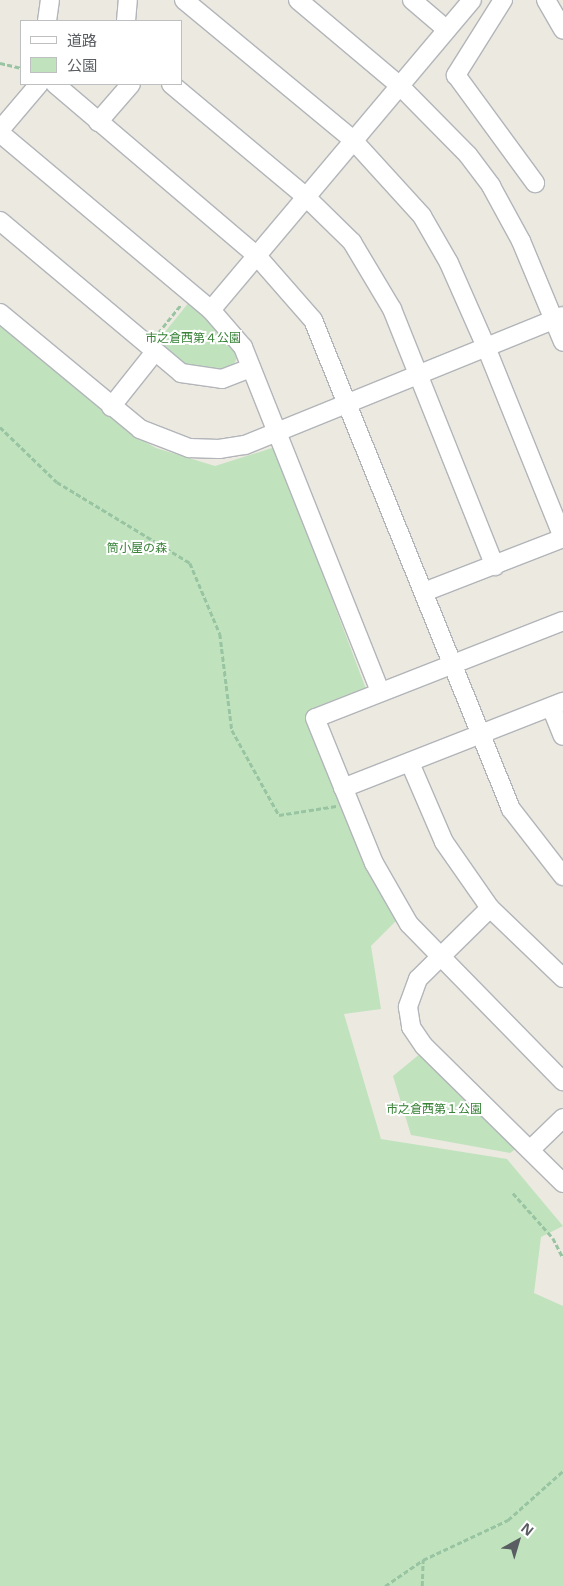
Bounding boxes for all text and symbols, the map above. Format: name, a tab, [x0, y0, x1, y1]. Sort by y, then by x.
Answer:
legend	[20, 20, 182, 85]
text: 道路	[67, 30, 97, 50]
text: 公園	[67, 55, 97, 75]
park label: 市之倉西第４公園	[145, 331, 241, 345]
park label: 筒小屋の森	[107, 541, 167, 555]
park label: 市之倉西第１公園	[386, 1102, 482, 1116]
north arrow	[493, 1516, 543, 1566]
text: N	[517, 1518, 538, 1540]

